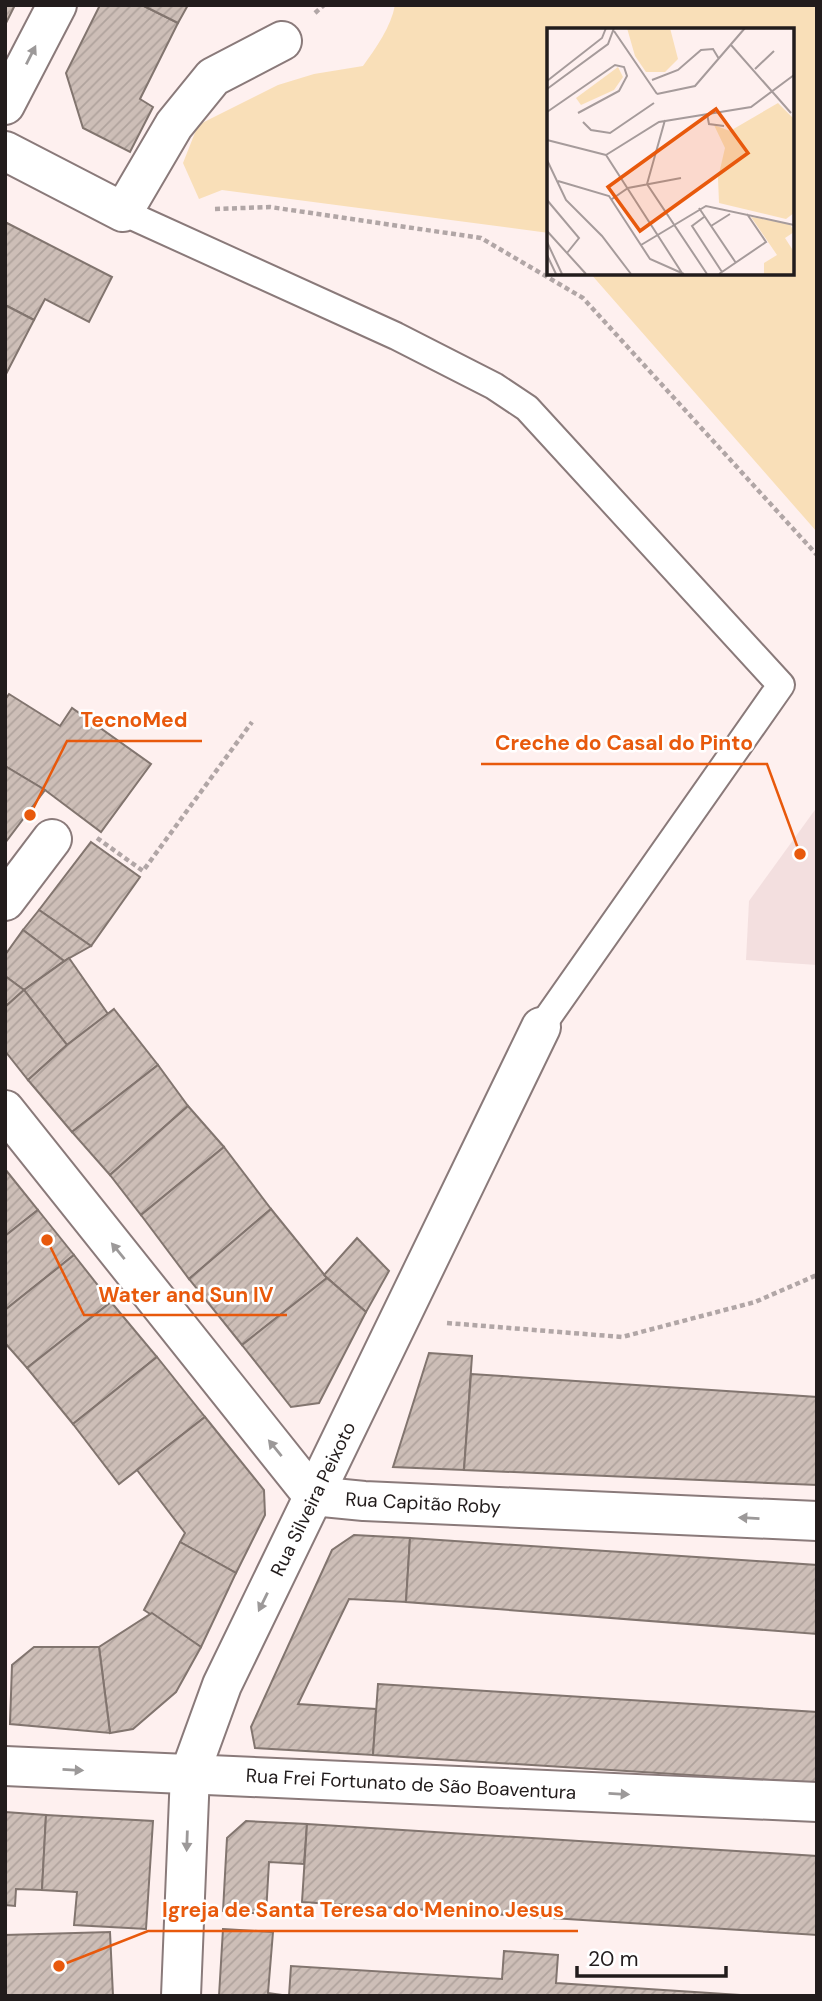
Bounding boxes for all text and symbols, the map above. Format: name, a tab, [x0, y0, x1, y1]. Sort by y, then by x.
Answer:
inset map	[547, 28, 794, 275]
one-way arrow	[25, 45, 37, 65]
callout: TecnoMed	[67, 699, 202, 741]
text: TecnoMed	[81, 706, 187, 734]
callout: Creche do Casal do Pinto	[481, 722, 767, 764]
text: Creche do Casal do Pinto	[495, 729, 753, 757]
one-way arrow	[111, 1243, 126, 1260]
callout: Water and Sun IV	[84, 1273, 287, 1315]
text: Water and Sun IV	[98, 1281, 274, 1309]
street label: Rua Silveira Peixoto	[265, 1418, 361, 1580]
one-way arrow	[268, 1440, 283, 1457]
street label: Rua Capitão Roby	[345, 1486, 502, 1520]
one-way arrow	[737, 1512, 759, 1523]
one-way arrow	[257, 1592, 268, 1612]
street label: Rua Frei Fortunato de São Boaventura	[245, 1763, 577, 1805]
one-way arrow	[63, 1764, 85, 1775]
one-way arrow	[608, 1788, 630, 1799]
one-way arrow	[182, 1830, 193, 1852]
callout: Igreja de Santa Teresa do Menino Jesus	[148, 1889, 578, 1931]
text: Igreja de Santa Teresa do Menino Jesus	[162, 1896, 564, 1924]
scale bar	[577, 1934, 726, 1978]
text: 20 m	[588, 1945, 639, 1973]

